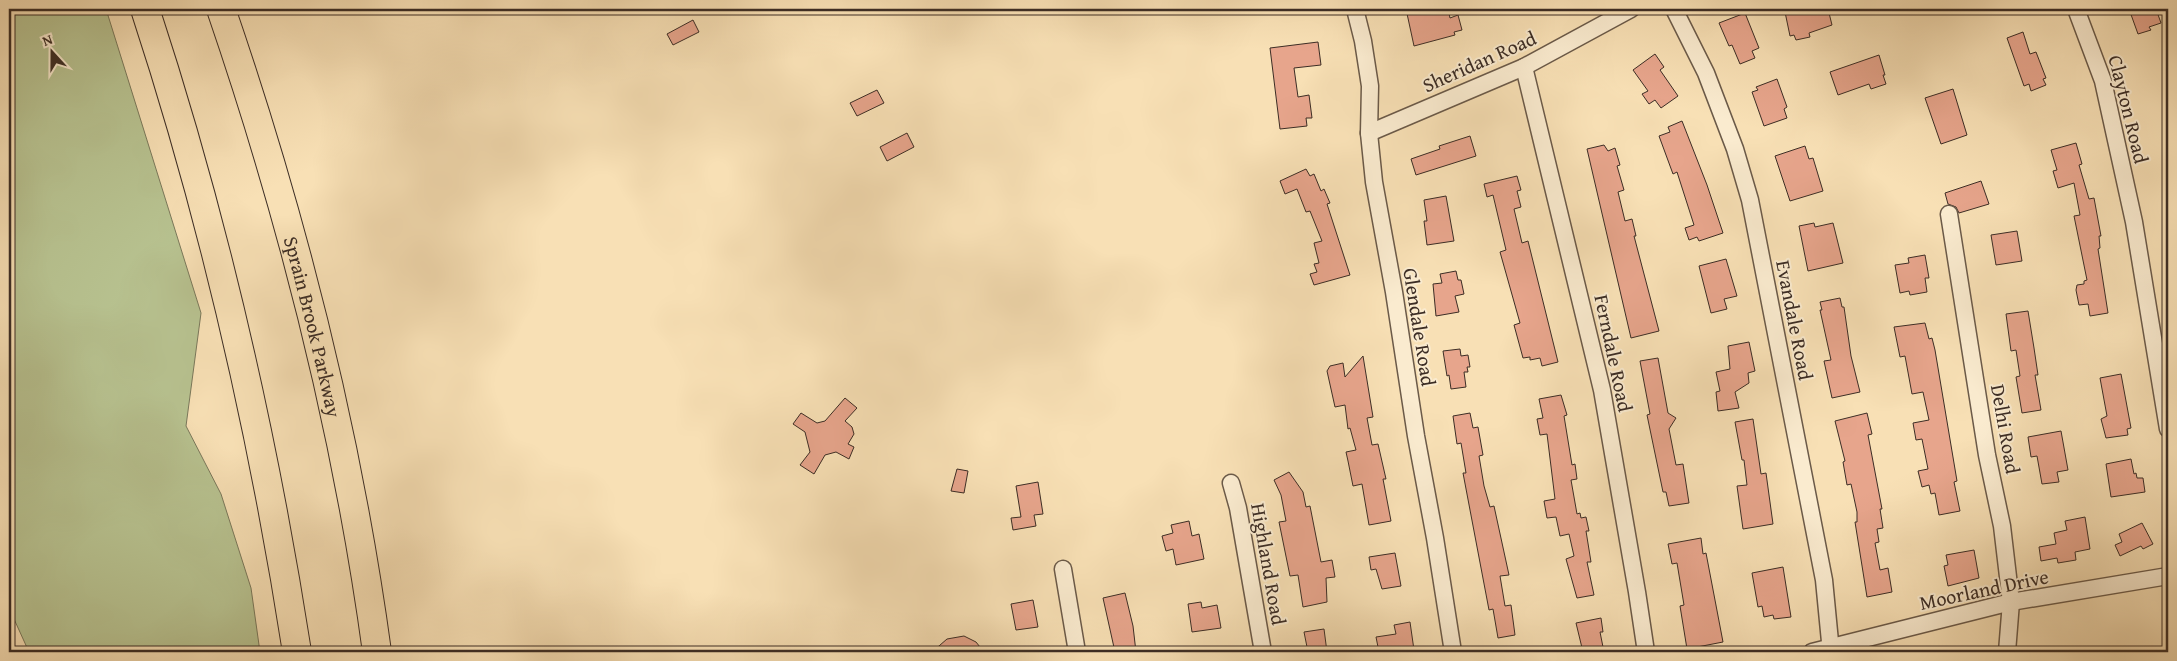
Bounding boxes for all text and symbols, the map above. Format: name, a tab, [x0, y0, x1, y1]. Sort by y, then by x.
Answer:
street label: Sheridan Road	[1417, 23, 1541, 99]
north arrow	[28, 28, 78, 78]
text: N	[39, 29, 56, 51]
street label: Clayton Road	[2102, 52, 2157, 166]
street label: Sprain Brook Parkway	[277, 233, 350, 420]
street label: Evandale Road	[1769, 257, 1821, 383]
street label: Glendale Road	[1396, 266, 1444, 389]
street label: Ferndale Road	[1587, 292, 1641, 415]
street label: Delhi Road	[1984, 382, 2028, 476]
street label: Highland Road	[1244, 501, 1294, 628]
street label: Moorland Drive	[1917, 561, 2051, 617]

